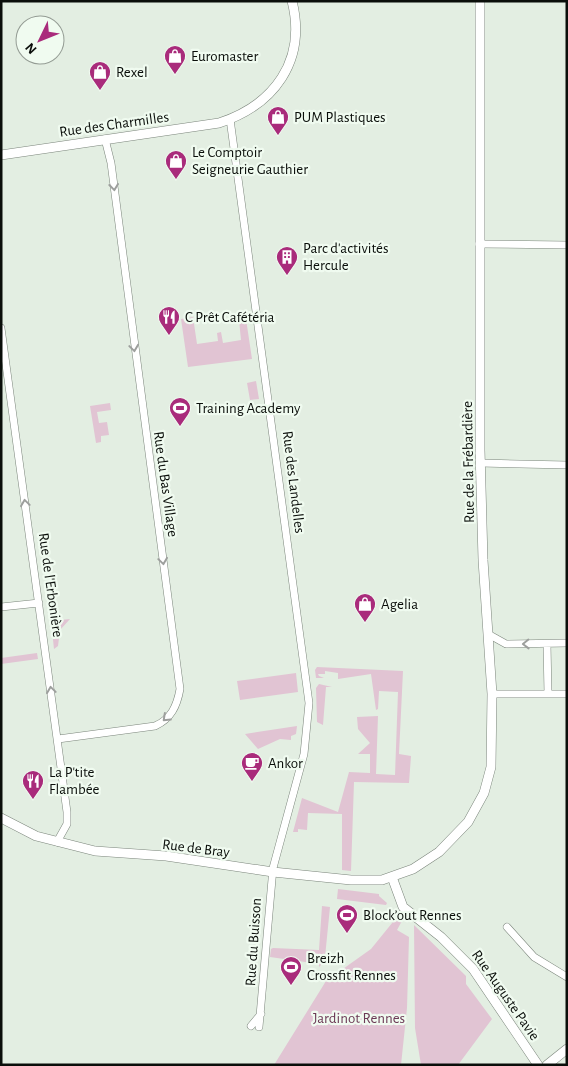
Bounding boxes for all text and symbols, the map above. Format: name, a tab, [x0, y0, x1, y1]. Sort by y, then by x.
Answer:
north arrow	[15, 15, 65, 65]
text: N	[23, 40, 40, 57]
shop icon: Euromaster	[163, 44, 187, 75]
place label: Euromaster	[191, 49, 258, 64]
shop icon: Rexel	[88, 60, 112, 91]
place label: Rexel	[116, 65, 148, 80]
shop icon: PUM Plastiques	[266, 105, 290, 136]
street label: Rue des Charmilles	[58, 109, 170, 140]
place label: PUM Plastiques	[294, 110, 386, 125]
place label: Le Comptoir Seigneurie Gauthier	[192, 145, 308, 177]
shop icon: Le Comptoir Seigneurie Gauthier	[164, 149, 188, 180]
one-way arrow	[108, 183, 119, 191]
place label: Parc d'activités Hercule	[303, 241, 388, 273]
building icon: Parc d'activités Hercule	[275, 245, 299, 276]
restaurant icon: C Prêt Cafétéria	[157, 305, 181, 336]
place label: C Prêt Cafétéria	[185, 310, 275, 325]
one-way arrow	[128, 345, 139, 353]
sports icon: Training Academy	[168, 396, 192, 427]
place label: Training Academy	[196, 401, 301, 416]
street label: Rue de la Frébardière	[460, 401, 477, 523]
street label: Rue du Bas Village	[151, 430, 180, 538]
street label: Rue des Landelles	[280, 430, 307, 534]
one-way arrow	[21, 498, 31, 507]
street label: Rue de l'Erbonière	[36, 532, 65, 638]
one-way arrow	[157, 558, 168, 566]
shop icon: Agelia	[353, 592, 377, 623]
place label: Agelia	[381, 597, 418, 612]
one-way arrow	[522, 639, 530, 649]
one-way arrow	[47, 686, 57, 695]
one-way arrow	[163, 712, 172, 721]
cafe icon: Ankor	[240, 751, 264, 782]
place label: Ankor	[268, 756, 303, 771]
place label: La P'tite Flambée	[49, 765, 100, 797]
restaurant icon: La P'tite Flambée	[21, 769, 45, 800]
street label: Rue de Bray	[161, 837, 231, 860]
street label: Rue du Buisson	[243, 897, 264, 987]
sports icon: Block’out Rennes	[335, 903, 359, 934]
place label: Block’out Rennes	[363, 908, 461, 923]
street label: Rue Auguste Pavie	[469, 947, 542, 1043]
place label: Breizh Crossfit Rennes	[307, 951, 396, 983]
sports icon: Breizh Crossfit Rennes	[279, 955, 303, 986]
park label: Jardinot Rennes	[313, 1011, 405, 1026]

